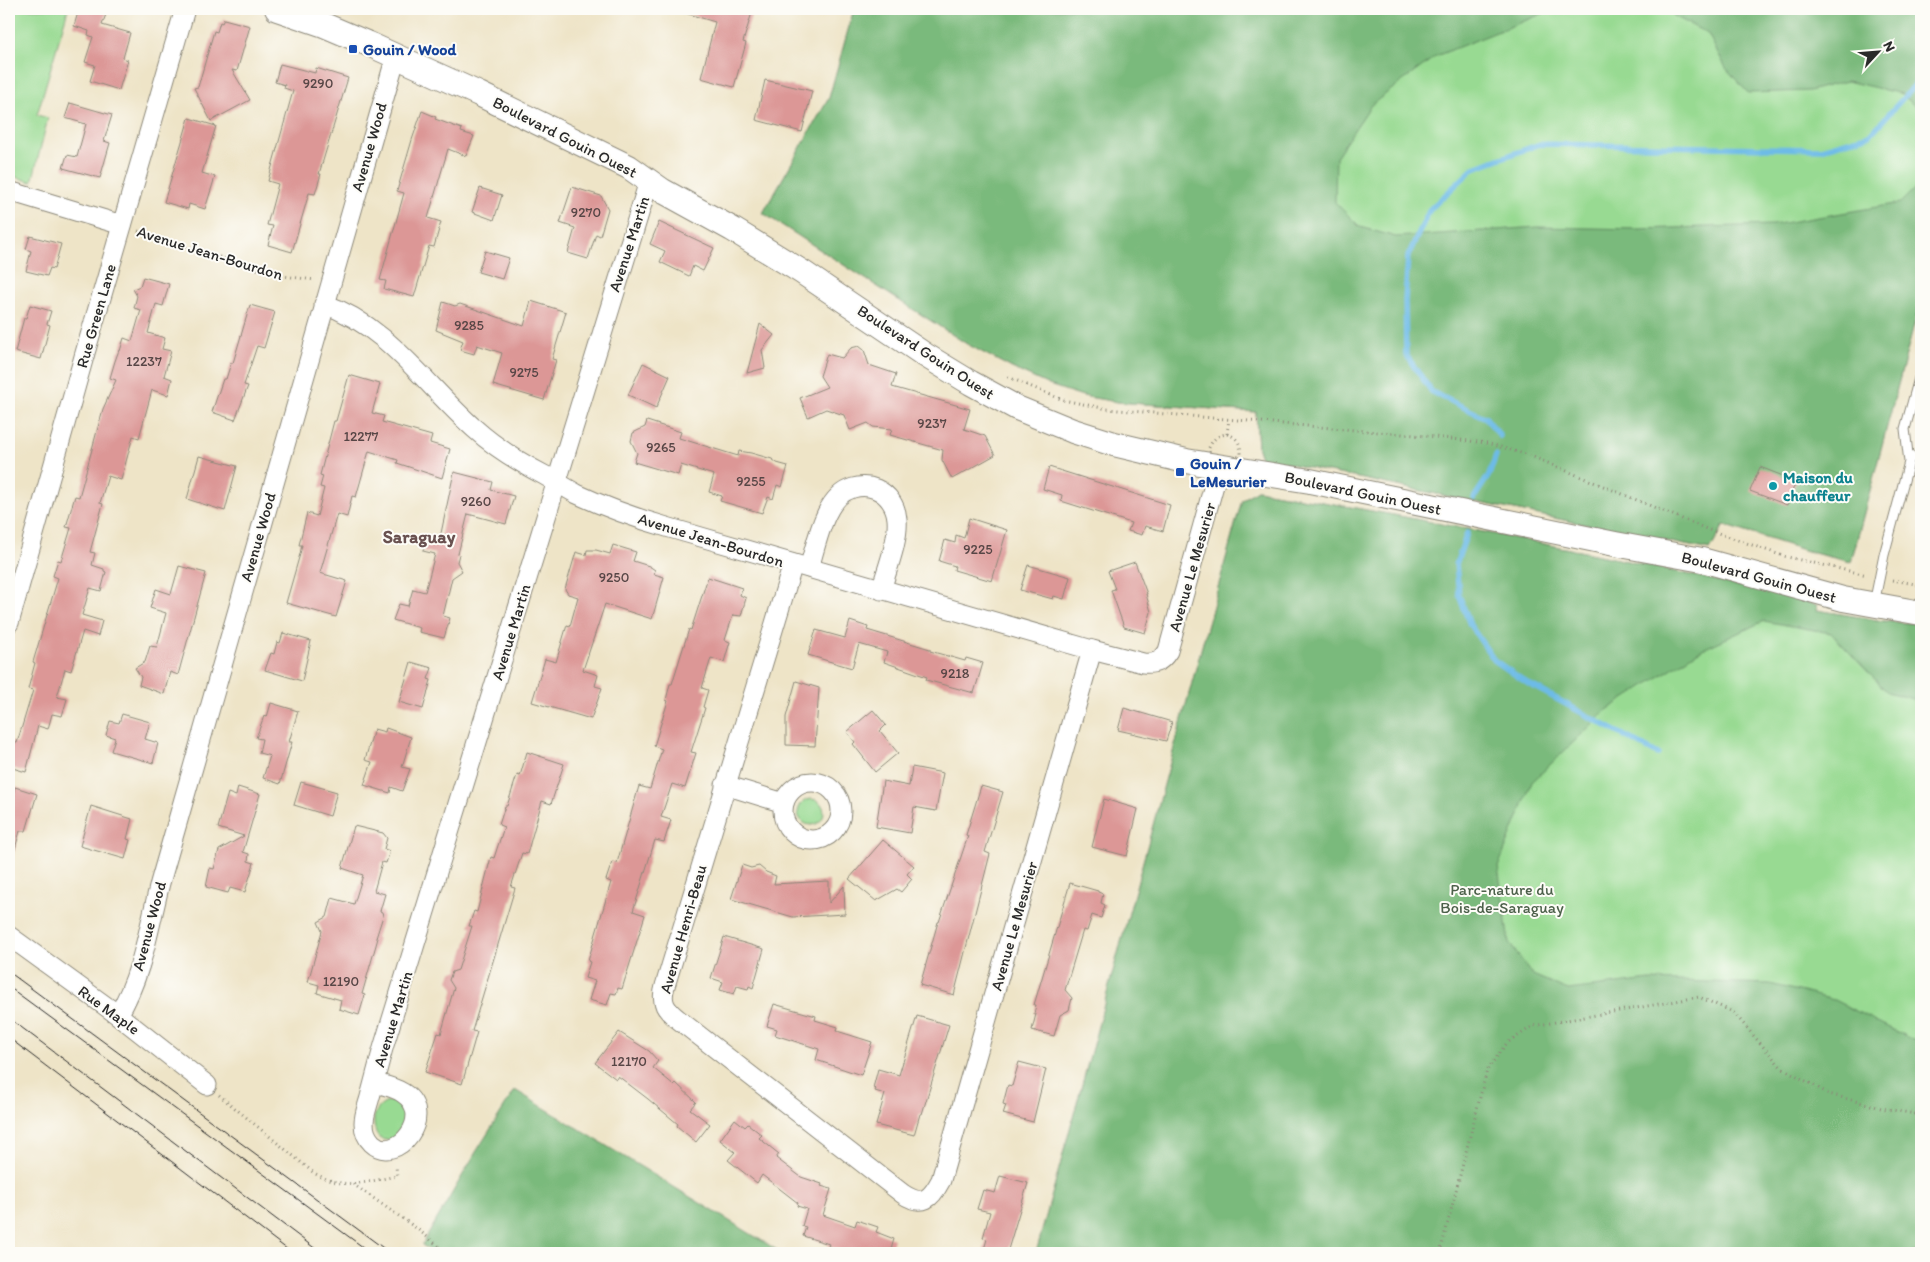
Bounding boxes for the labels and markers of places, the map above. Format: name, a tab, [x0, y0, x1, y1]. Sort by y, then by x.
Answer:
place label: Gouin / Wood	[363, 40, 456, 59]
marker: Gouin / Wood	[347, 43, 359, 55]
place label: Gouin / LeMesurier	[1190, 454, 1267, 491]
marker: Gouin / LeMesurier	[1174, 466, 1186, 478]
place label: Maison du chauffeur	[1783, 468, 1853, 505]
marker: Maison du chauffeur	[1767, 480, 1779, 492]

